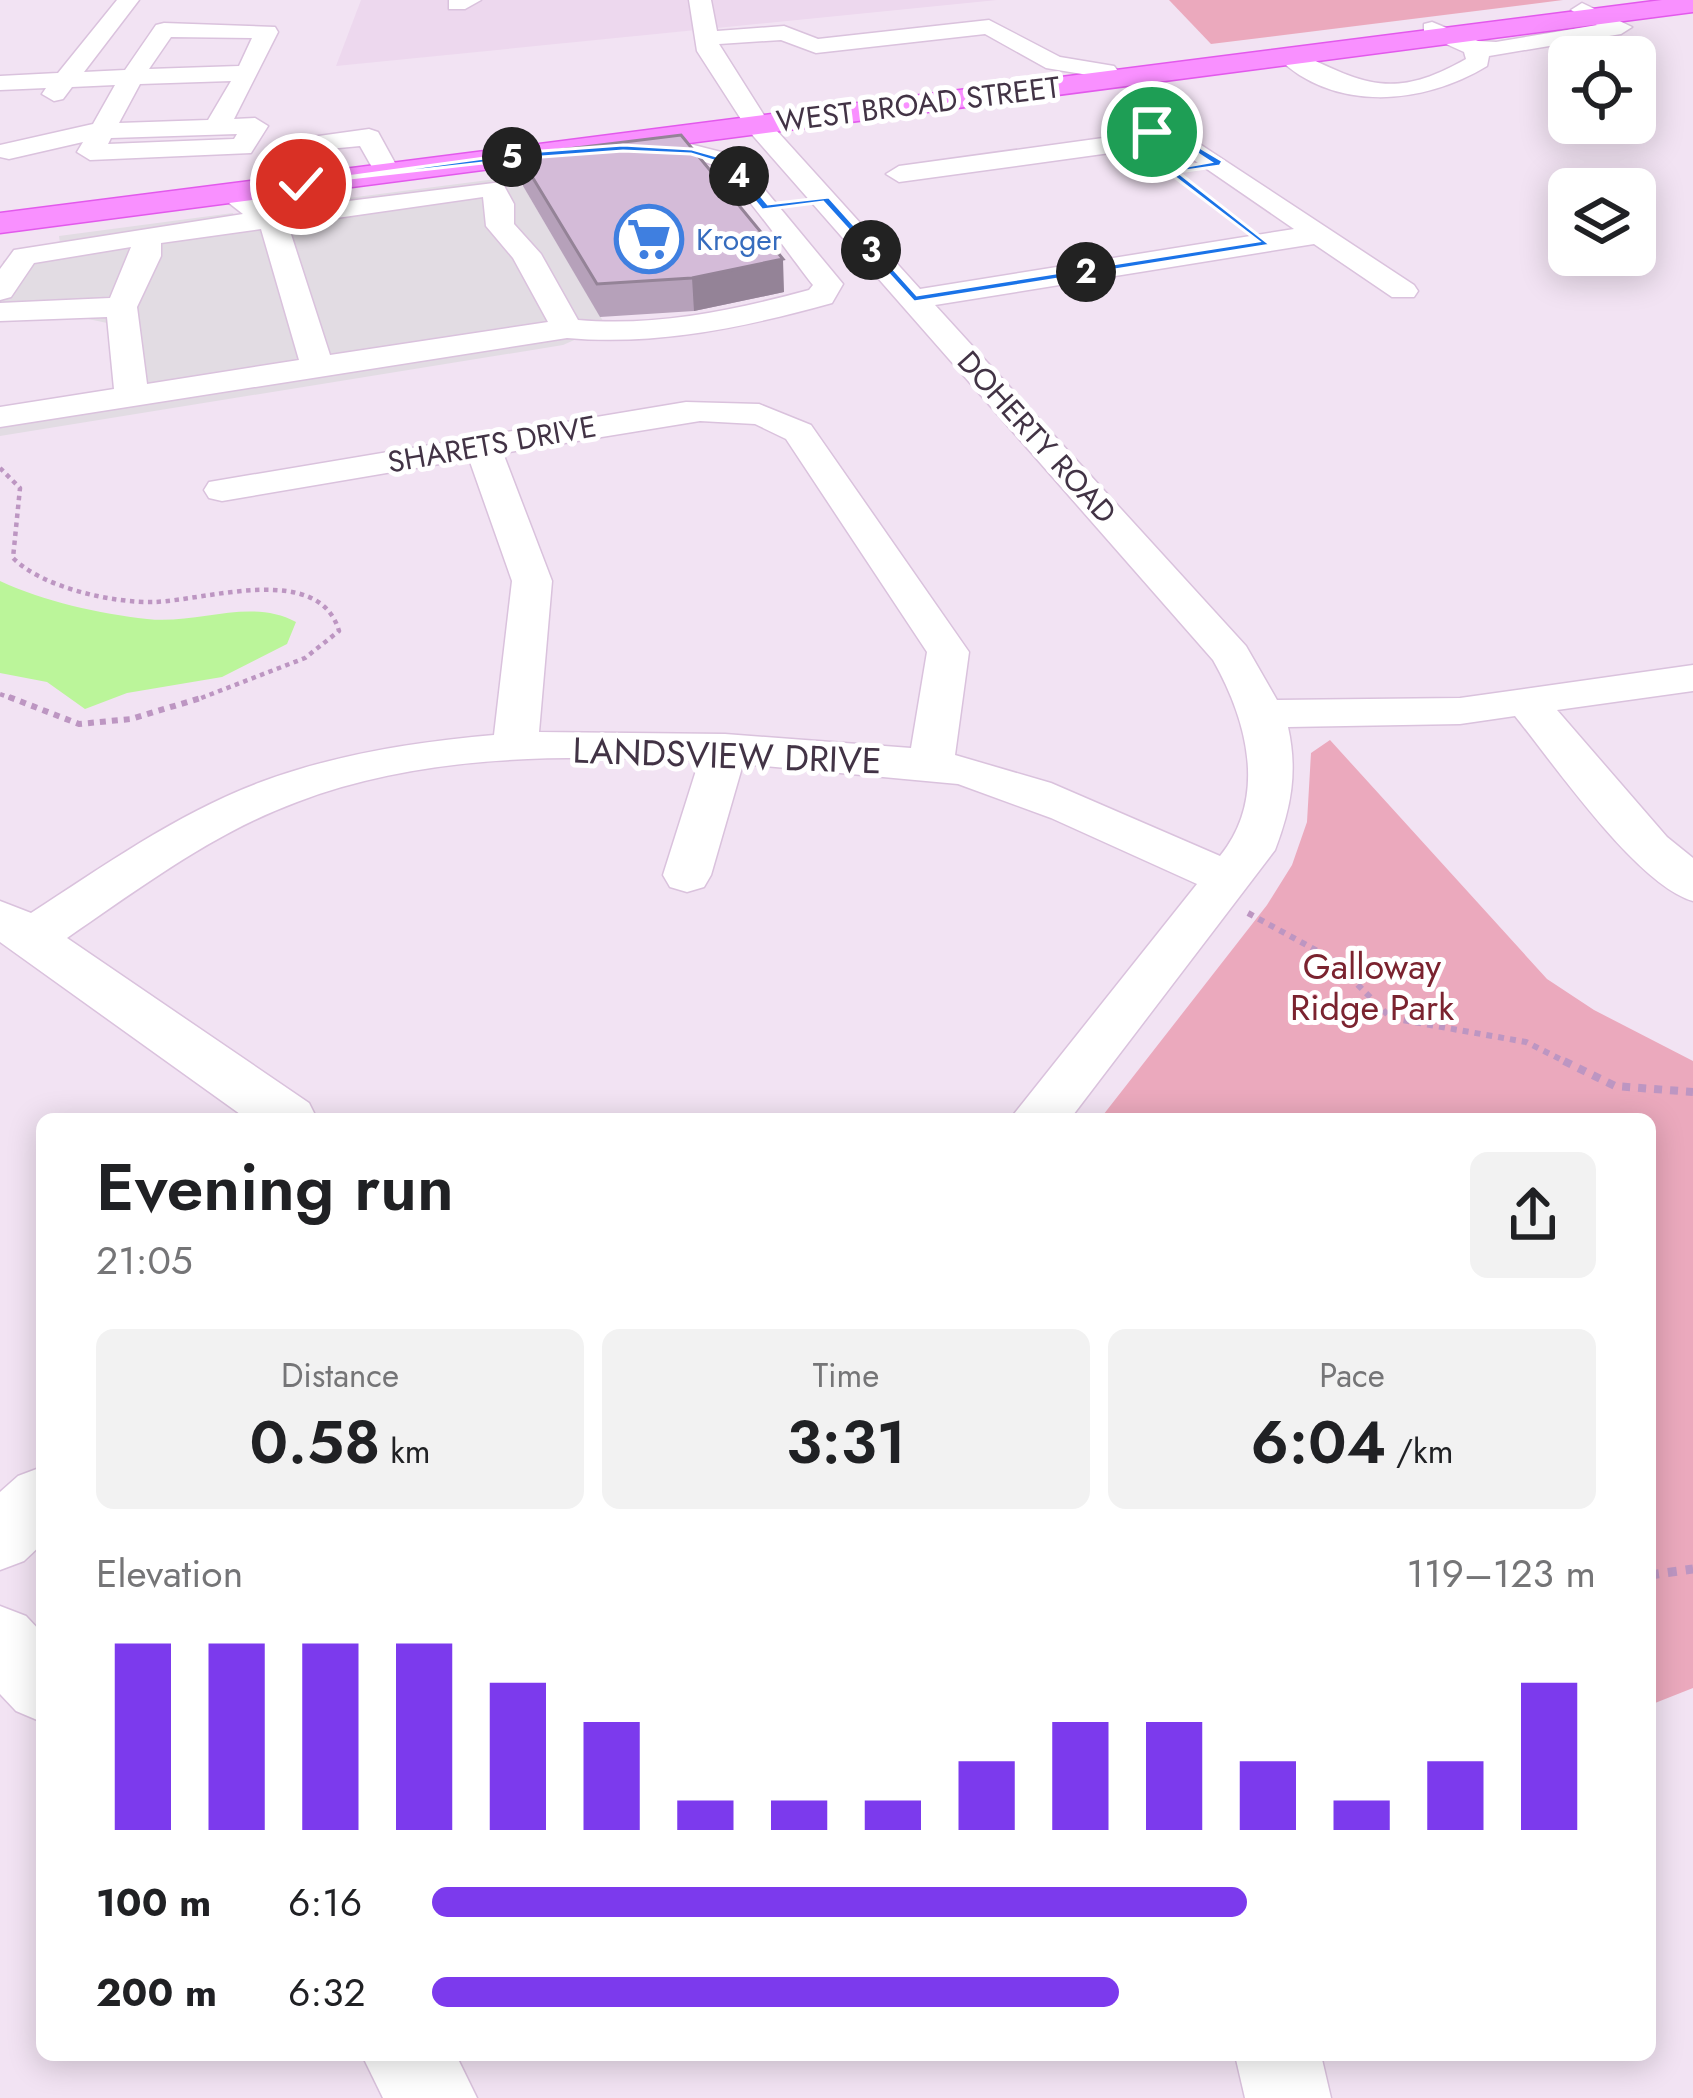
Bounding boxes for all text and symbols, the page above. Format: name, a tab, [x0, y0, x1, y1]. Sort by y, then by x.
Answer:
map controls	[1548, 36, 1656, 276]
button: locate	[1548, 36, 1656, 144]
street label: WEST BROAD STREET	[774, 65, 1062, 143]
pin	[1101, 81, 1203, 183]
icon: arrive	[1119, 99, 1185, 165]
pin: 5	[482, 127, 542, 187]
pin	[250, 133, 352, 235]
text: 5	[501, 133, 523, 180]
pin: 4	[709, 146, 769, 206]
icon: check	[268, 151, 334, 217]
text: 4	[727, 152, 751, 199]
button: layers	[1548, 168, 1656, 276]
supermarket icon: Kroger	[614, 204, 684, 274]
place label: Kroger	[696, 218, 783, 261]
pin: 3	[841, 220, 901, 280]
text: 3	[861, 226, 881, 273]
pin: 2	[1056, 242, 1116, 302]
text: 2	[1075, 248, 1097, 295]
street label: DOHERTY ROAD	[948, 341, 1126, 533]
street label: SHARETS DRIVE	[384, 404, 600, 484]
street label: LANDSVIEW DRIVE	[572, 724, 882, 786]
park label: Galloway Ridge Park	[1290, 940, 1454, 1033]
text: Evening run	[96, 1139, 454, 1235]
button: share	[1470, 1152, 1596, 1278]
text: 21:05	[96, 1232, 193, 1289]
text: Distance	[281, 1352, 399, 1399]
text: Time	[813, 1352, 879, 1399]
text: Pace	[1319, 1352, 1385, 1399]
text: 0.58	[250, 1399, 380, 1486]
text: 3:31	[786, 1399, 906, 1486]
text: 6:04	[1251, 1399, 1386, 1486]
text: km	[380, 1428, 430, 1475]
text: /km	[1386, 1428, 1453, 1475]
text: Elevation	[96, 1545, 243, 1602]
text: 119–123 m	[1406, 1545, 1596, 1602]
text: 100 m	[96, 1874, 211, 1931]
text: 6:16	[288, 1874, 362, 1931]
text: 200 m	[96, 1964, 217, 2021]
text: 6:32	[288, 1964, 366, 2021]

